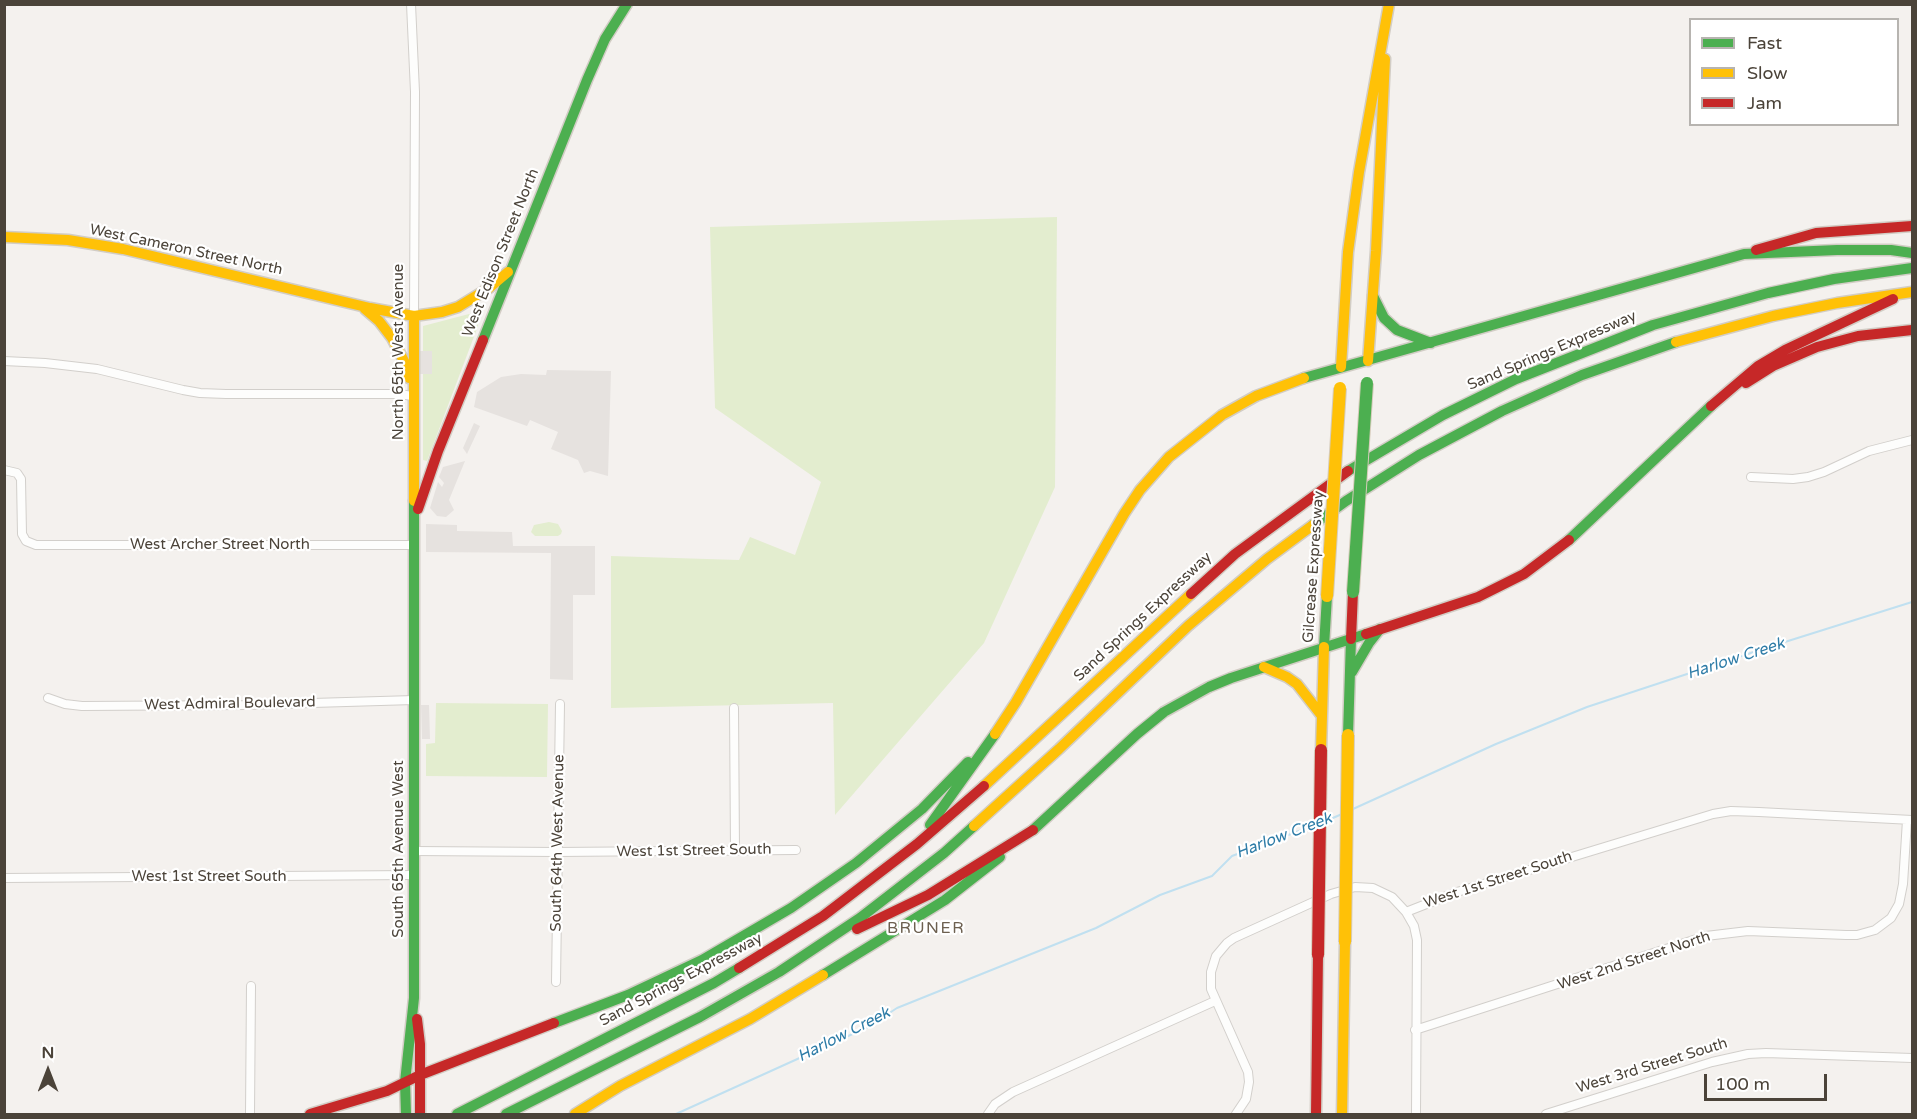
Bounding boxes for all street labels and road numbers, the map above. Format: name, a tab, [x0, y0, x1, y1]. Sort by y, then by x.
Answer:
street label: West Edison Street North	[459, 166, 543, 340]
street label: West Cameron Street North	[88, 221, 284, 279]
street label: North 65th West Avenue	[390, 264, 408, 440]
street label: Sand Springs Expressway	[1465, 307, 1639, 395]
street label: Gilcrease Expressway	[1300, 490, 1328, 644]
street label: West Archer Street North	[130, 536, 310, 554]
street label: Sand Springs Expressway	[1070, 549, 1216, 685]
street label: West Admiral Boulevard	[144, 694, 316, 714]
street label: South 64th West Avenue	[547, 754, 569, 932]
street label: South 65th Avenue West	[390, 760, 408, 938]
street label: West 1st Street South	[616, 841, 772, 861]
street label: West 1st Street South	[1421, 847, 1575, 913]
street label: West 1st Street South	[131, 868, 287, 886]
street label: West 2nd Street North	[1555, 928, 1713, 994]
street label: Sand Springs Expressway	[597, 929, 765, 1031]
street label: West 3rd Street South	[1574, 1034, 1730, 1098]

